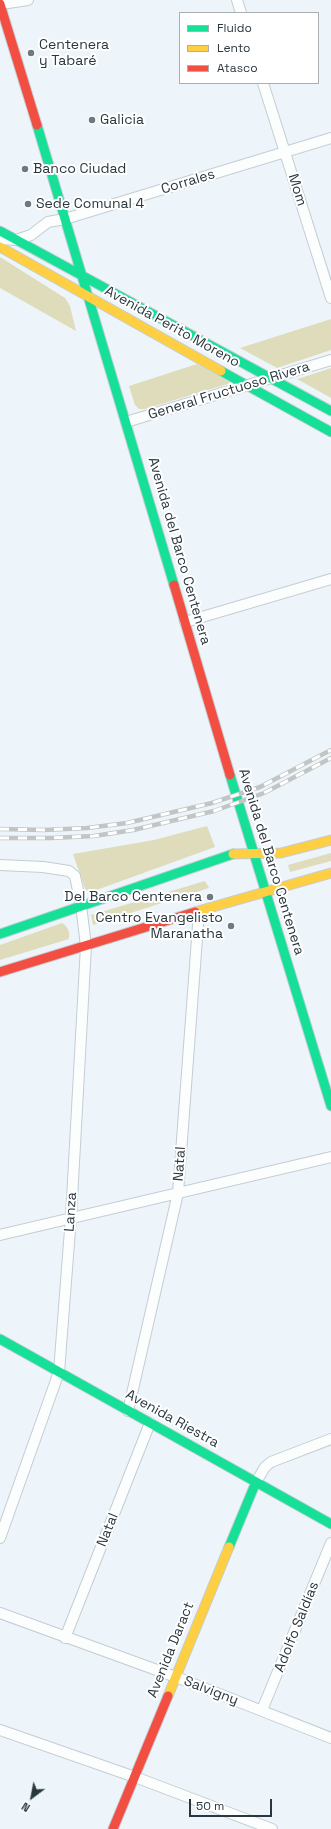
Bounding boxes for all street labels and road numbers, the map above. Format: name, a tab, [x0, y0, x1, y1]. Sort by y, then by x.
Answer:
street label: Corrales	[159, 166, 217, 198]
street label: Mom	[284, 172, 310, 208]
street label: Avenida Perito Moreno	[102, 283, 242, 371]
street label: General Fructuoso Rivera	[146, 358, 312, 424]
street label: Avenida del Barco Centenera	[144, 455, 214, 647]
street label: Avenida del Barco Centenera	[235, 767, 307, 957]
street label: Natal	[170, 1146, 190, 1182]
street label: Lanza	[61, 1192, 81, 1232]
street label: Avenida Riestra	[122, 1386, 222, 1452]
street label: Natal	[94, 1511, 122, 1549]
street label: Adolfo Saldías	[271, 1579, 323, 1675]
street label: Avenida Daract	[144, 1600, 198, 1700]
street label: Salvigny	[181, 1673, 241, 1709]

